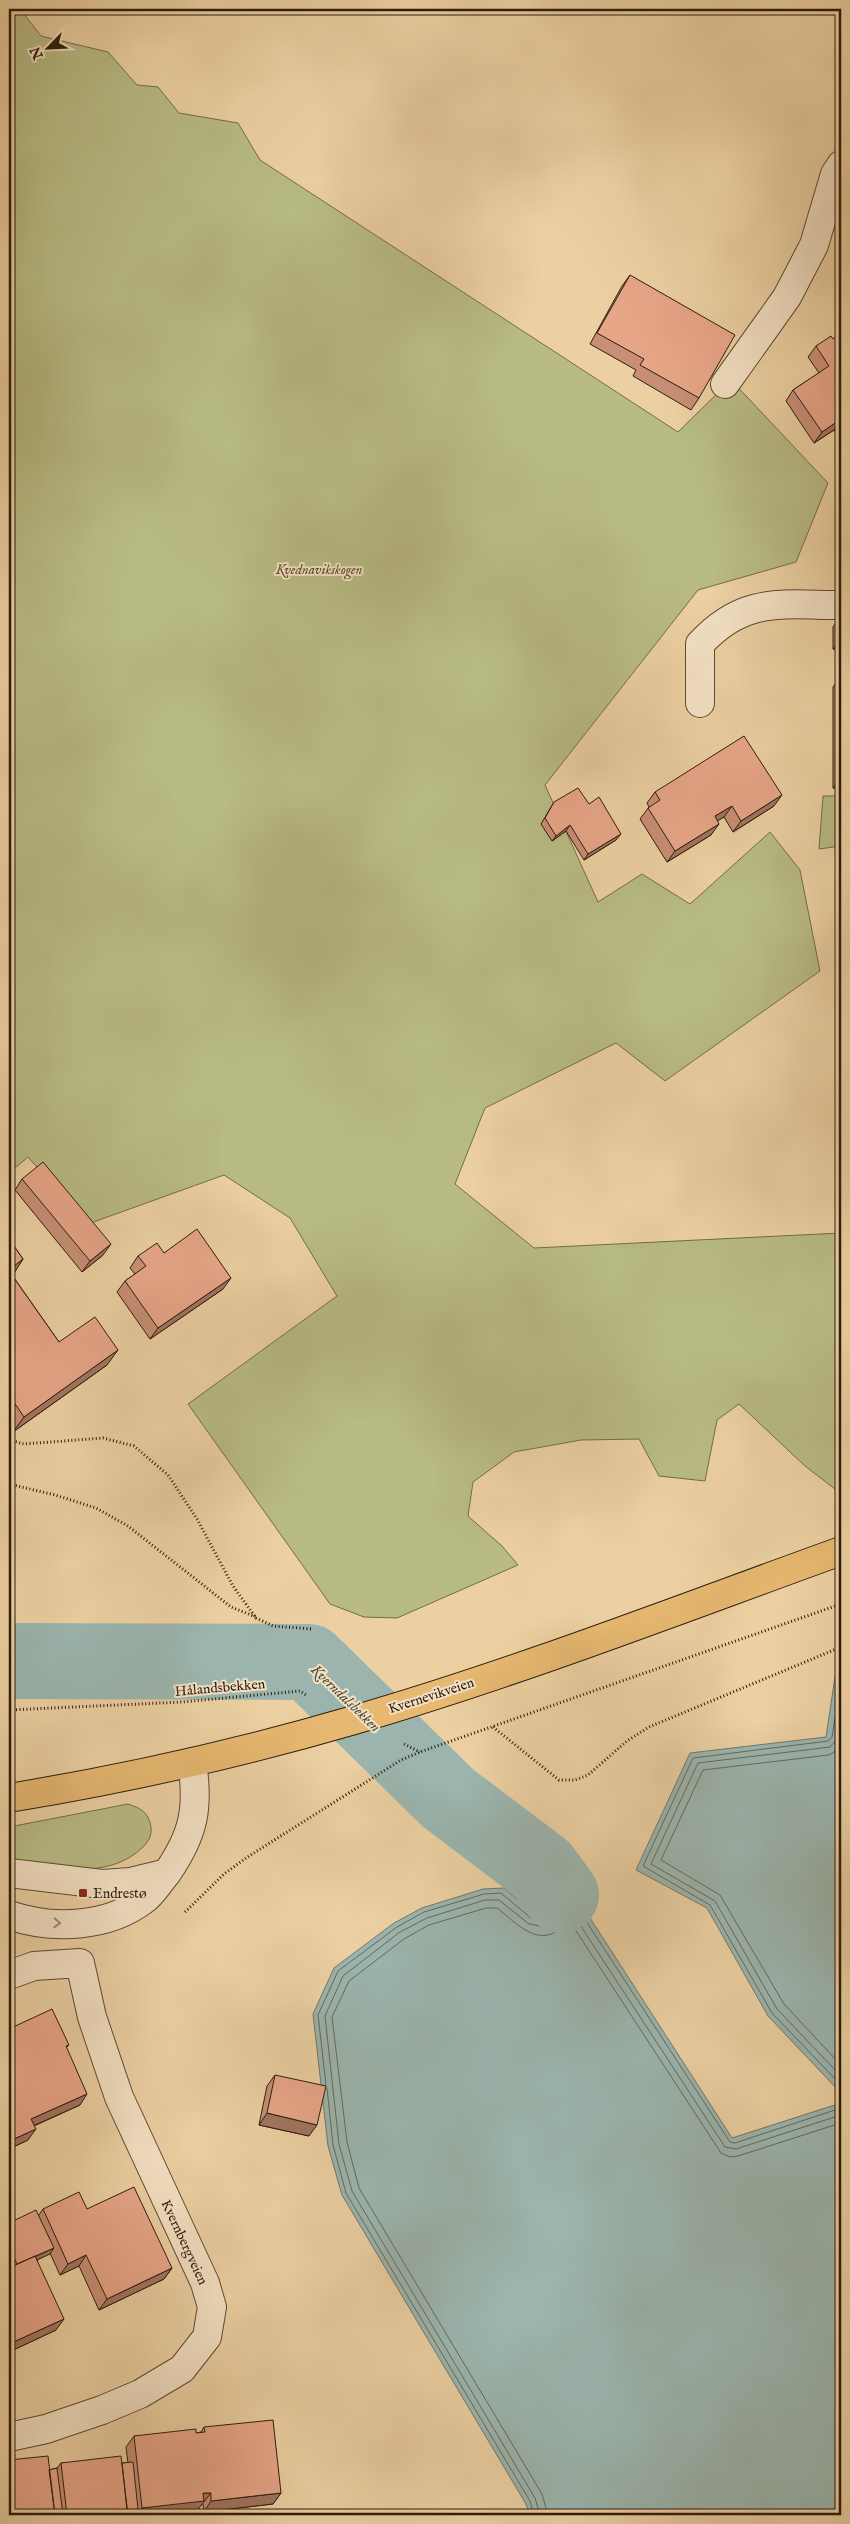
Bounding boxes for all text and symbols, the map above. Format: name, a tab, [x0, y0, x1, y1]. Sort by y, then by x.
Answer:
north arrow	[22, 22, 72, 72]
text: N	[26, 44, 48, 63]
park label: Kvednavikskogen	[275, 561, 362, 580]
water label: Kverndalsbekken	[306, 1660, 385, 1736]
street label: Kvernevikveien	[386, 1673, 477, 1718]
street label: Hålandsbekken	[174, 1675, 266, 1701]
place label: Endrestø	[93, 1885, 147, 1903]
marker: Endrestø	[77, 1887, 89, 1899]
one-way arrow	[53, 1918, 61, 1929]
street label: Kvernbergveien	[157, 2197, 212, 2288]

